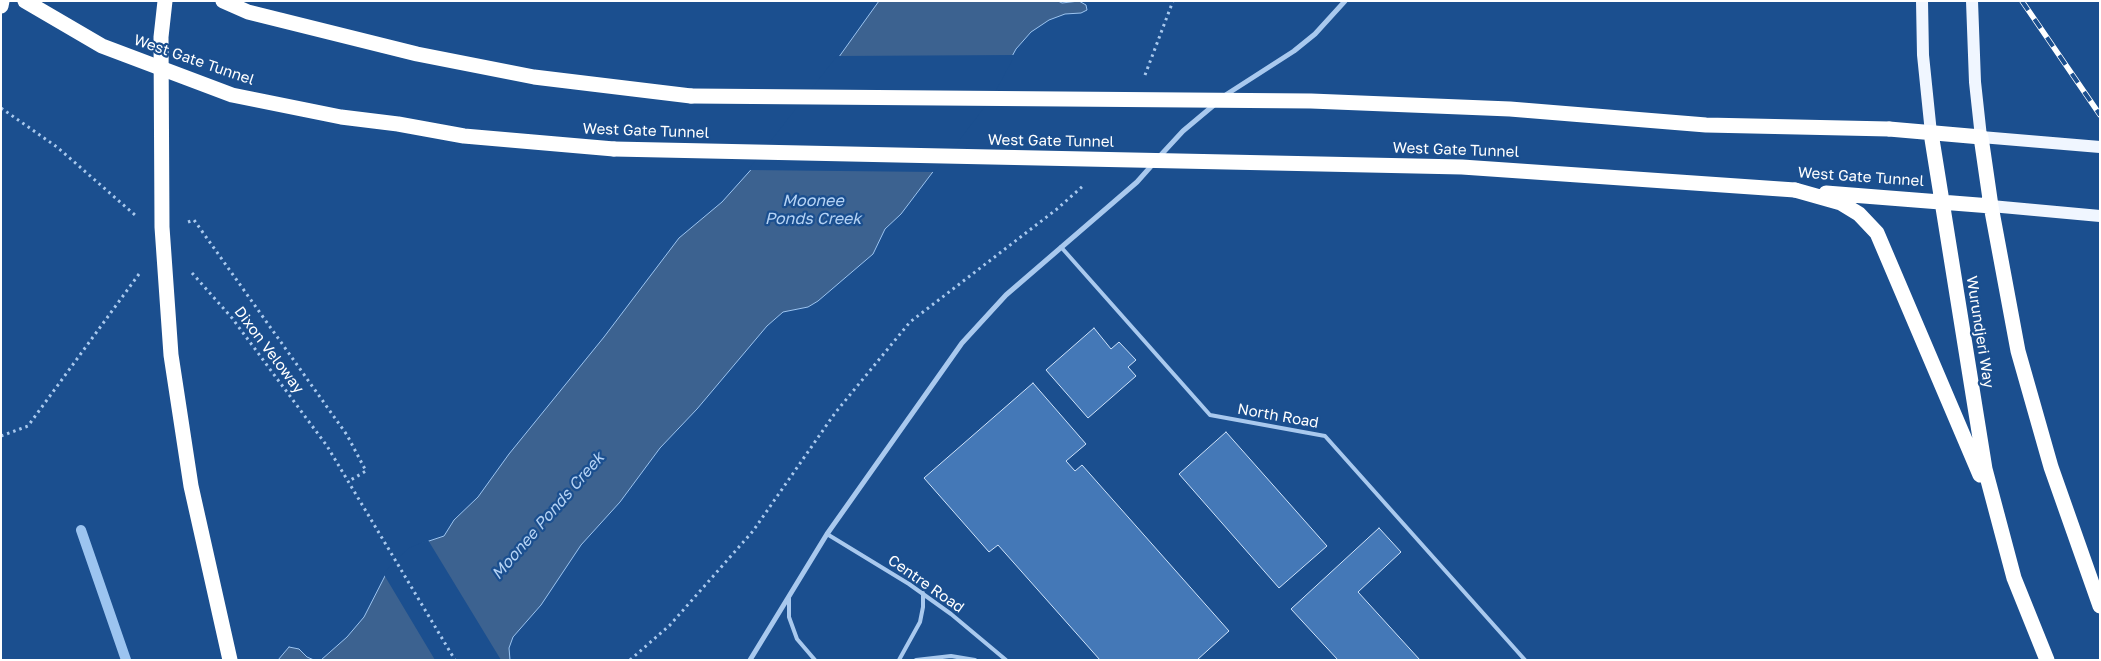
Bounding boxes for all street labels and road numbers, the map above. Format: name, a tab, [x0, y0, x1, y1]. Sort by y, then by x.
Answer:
street label: West Gate Tunnel	[131, 31, 257, 89]
street label: West Gate Tunnel	[582, 120, 710, 142]
street label: West Gate Tunnel	[988, 131, 1114, 151]
street label: West Gate Tunnel	[1392, 139, 1520, 161]
street label: West Gate Tunnel	[1797, 164, 1925, 190]
street label: Wurundjeri Way	[1962, 275, 1998, 389]
street label: Dixon Veloway	[230, 303, 308, 397]
street label: North Road	[1236, 400, 1320, 432]
street label: Centre Road	[884, 551, 968, 617]

